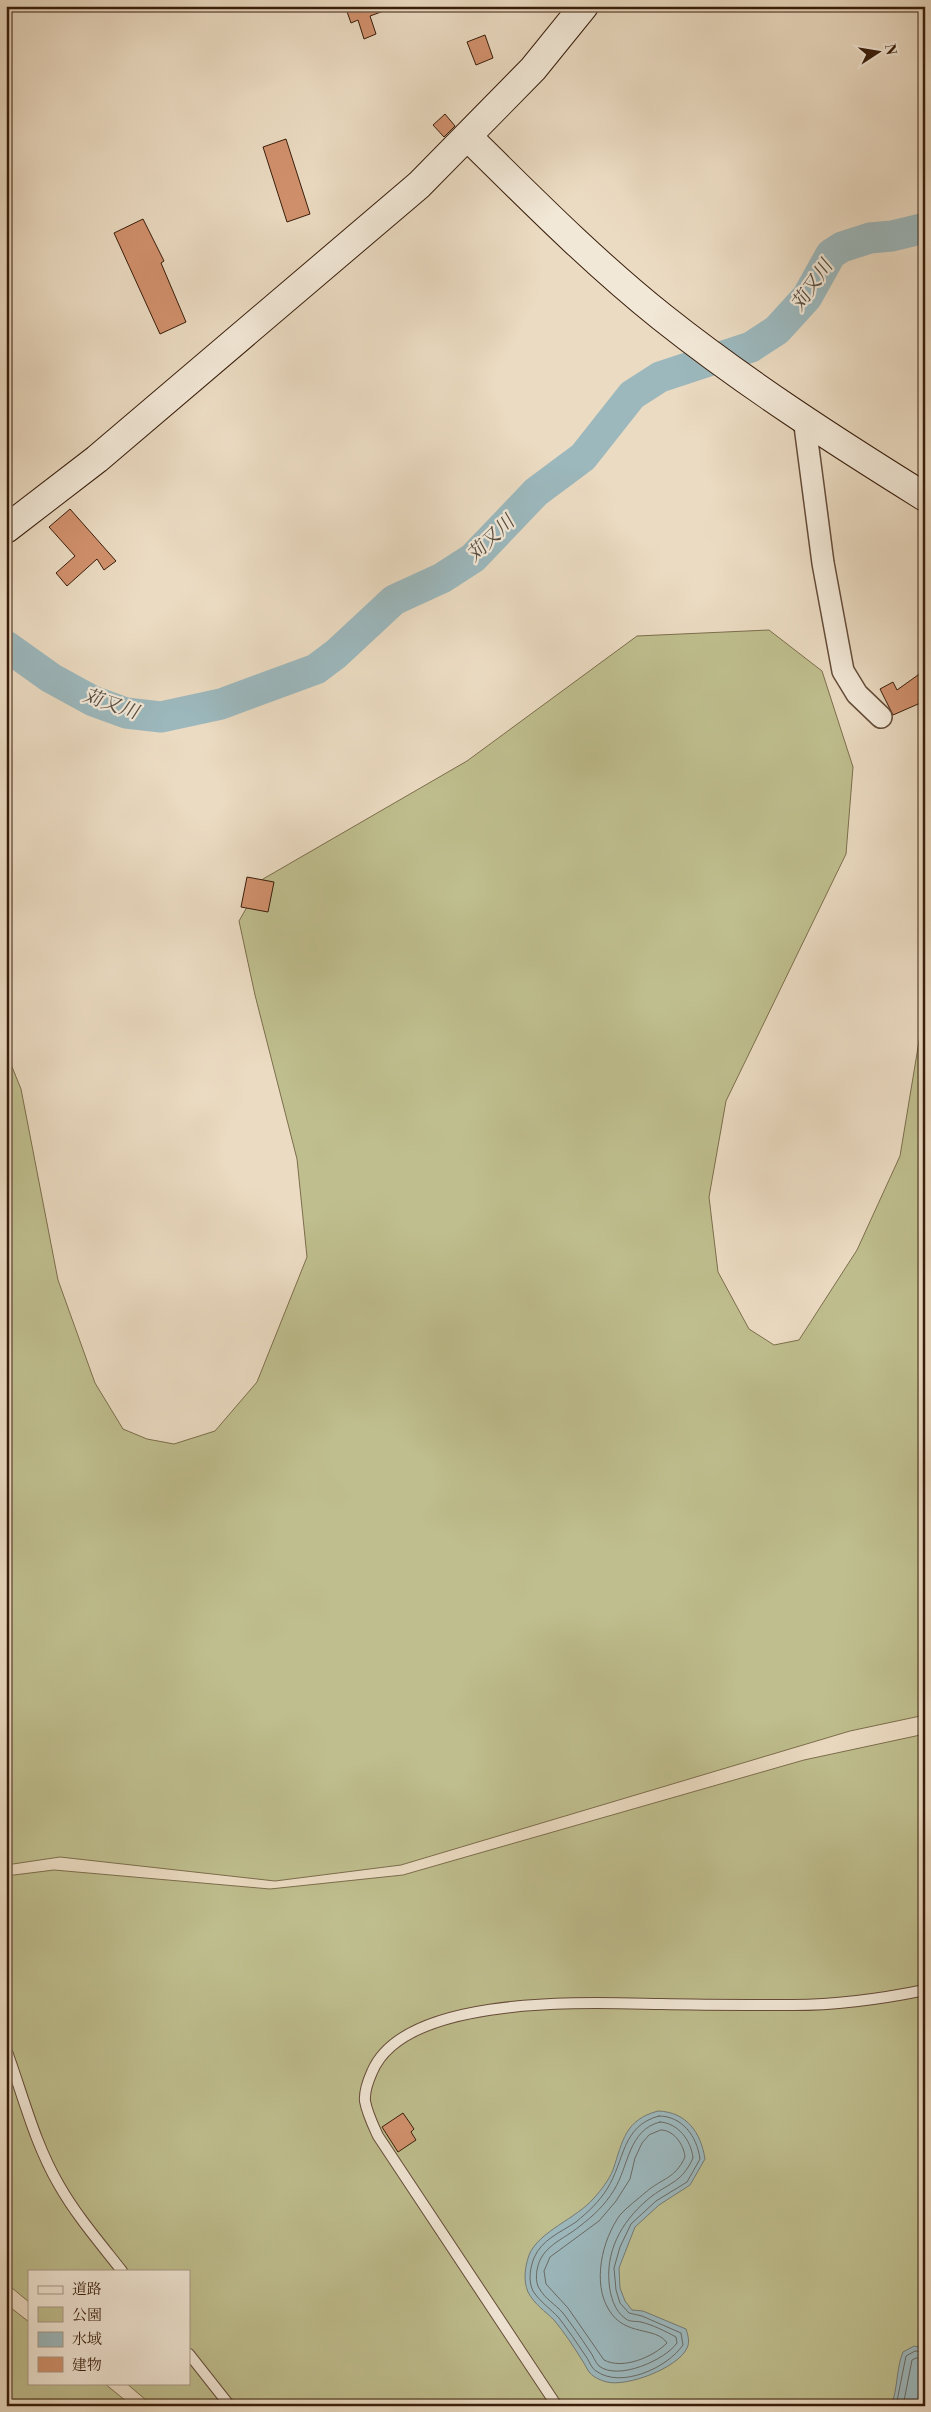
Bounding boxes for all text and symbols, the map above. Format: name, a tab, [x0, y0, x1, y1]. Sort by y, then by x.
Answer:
north arrow	[854, 28, 904, 78]
text: N	[880, 42, 900, 57]
water label: 苅又川	[786, 254, 839, 316]
water label: 苅又川	[462, 509, 521, 567]
water label: 苅又川	[80, 683, 143, 725]
legend	[28, 2270, 190, 2384]
text: 道路	[72, 2280, 102, 2299]
text: 公園	[72, 2306, 102, 2325]
text: 水域	[72, 2330, 102, 2349]
text: 建物	[72, 2356, 102, 2375]

